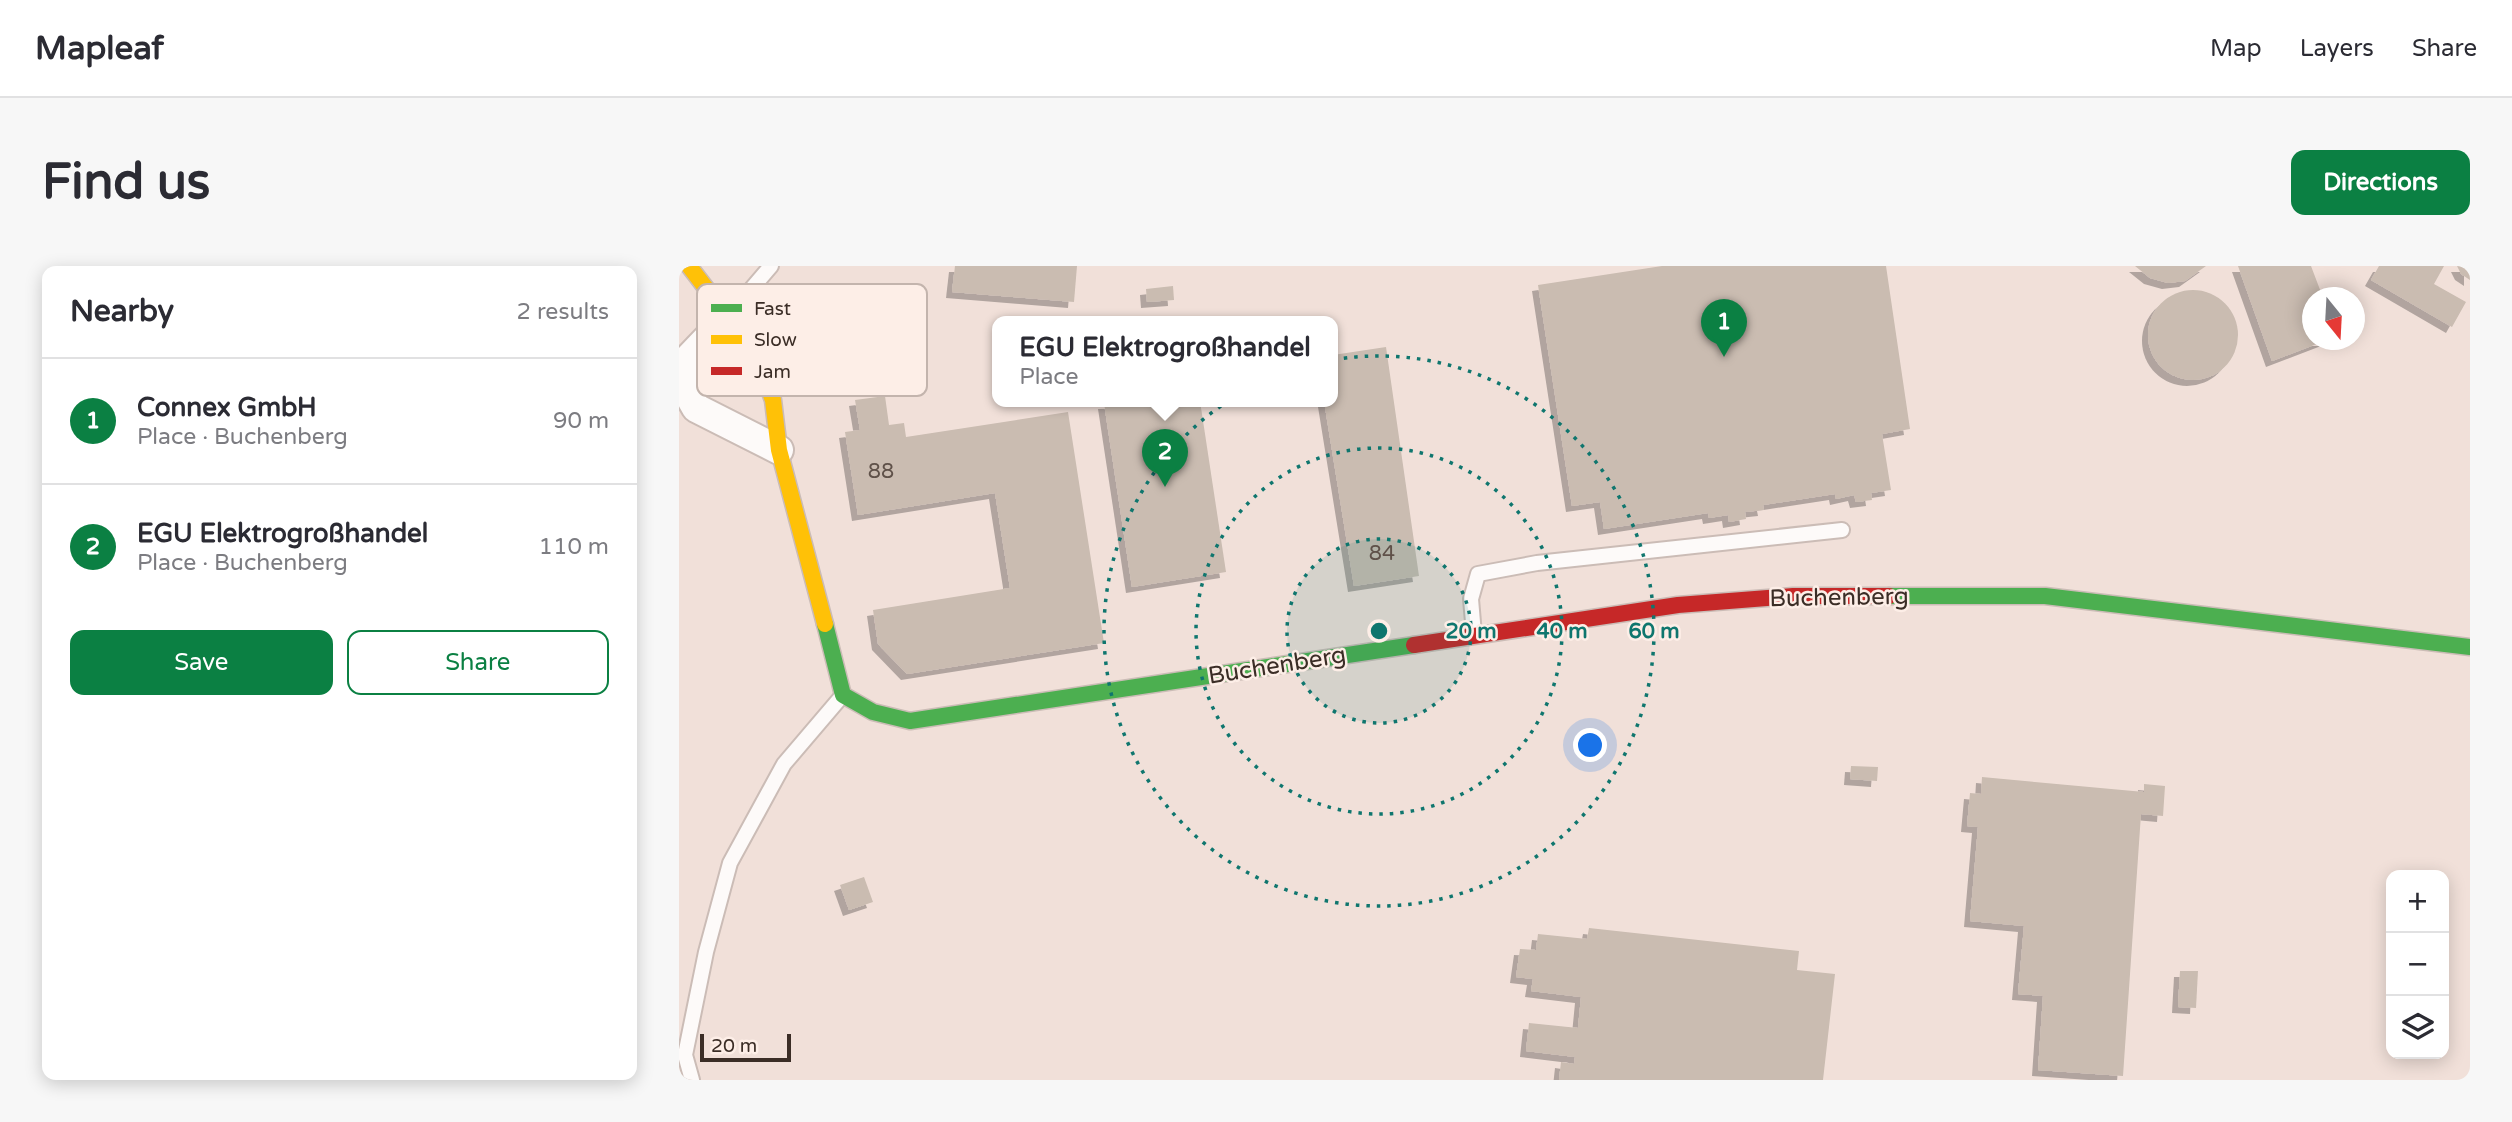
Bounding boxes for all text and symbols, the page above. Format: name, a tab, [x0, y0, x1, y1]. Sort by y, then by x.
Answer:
text: Mapleaf	[35, 29, 164, 68]
text: Map	[2210, 34, 2262, 63]
text: Layers	[2300, 34, 2374, 63]
text: Share	[2412, 34, 2477, 63]
button: Directions	[2291, 150, 2470, 215]
text: Find us	[42, 153, 210, 212]
legend	[697, 284, 927, 396]
north arrow	[2302, 287, 2365, 350]
text: Nearby	[70, 293, 174, 330]
text: 2 results	[516, 298, 609, 326]
text: Fast	[754, 298, 791, 320]
pin: 1	[1701, 299, 1747, 357]
popup	[992, 316, 1338, 407]
text: Slow	[754, 329, 797, 351]
text: EGU Elektrogroßhandel	[1019, 332, 1311, 363]
text: Jam	[754, 361, 791, 383]
text: Place	[1019, 363, 1079, 391]
text: Connex GmbH	[137, 392, 317, 423]
text: 1	[86, 407, 100, 435]
text: 90 m	[553, 407, 609, 435]
text: Place · Buchenberg	[137, 423, 348, 451]
pin: 2	[1142, 429, 1188, 487]
house number: 88	[868, 459, 894, 484]
text: EGU Elektrogroßhandel	[137, 518, 428, 549]
text: 2	[86, 533, 100, 561]
text: 110 m	[539, 533, 609, 561]
house number: 84	[1369, 541, 1395, 566]
text: Place · Buchenberg	[137, 549, 348, 577]
street label: Buchenberg	[1769, 582, 1909, 613]
centre of rings	[1367, 619, 1391, 643]
text: 20 m	[1445, 619, 1497, 644]
text: 40 m	[1536, 619, 1588, 644]
text: 60 m	[1628, 619, 1680, 644]
button: Save	[70, 630, 333, 695]
button: Share	[347, 630, 609, 695]
street label: Buchenberg	[1206, 640, 1348, 691]
your location	[1573, 728, 1607, 762]
map controls	[2386, 870, 2449, 1059]
button: +	[2386, 870, 2449, 933]
button: −	[2386, 933, 2449, 996]
button: layers	[2386, 996, 2449, 1059]
scale bar	[700, 1031, 791, 1063]
text: 20 m	[711, 1035, 757, 1057]

